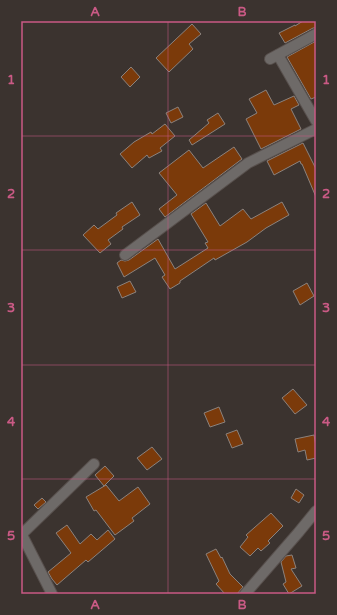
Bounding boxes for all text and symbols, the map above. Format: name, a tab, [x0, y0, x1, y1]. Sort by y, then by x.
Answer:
text: A	[90, 4, 100, 20]
text: B	[237, 4, 247, 20]
text: 1	[7, 72, 15, 88]
text: 1	[322, 72, 330, 88]
text: 2	[7, 186, 15, 202]
text: 2	[322, 186, 330, 202]
text: 3	[7, 300, 15, 316]
text: 3	[322, 300, 330, 316]
text: 4	[7, 414, 16, 430]
text: 4	[322, 414, 331, 430]
text: 5	[7, 528, 15, 544]
text: 5	[322, 528, 330, 544]
text: A	[90, 597, 100, 613]
text: B	[237, 597, 247, 613]

